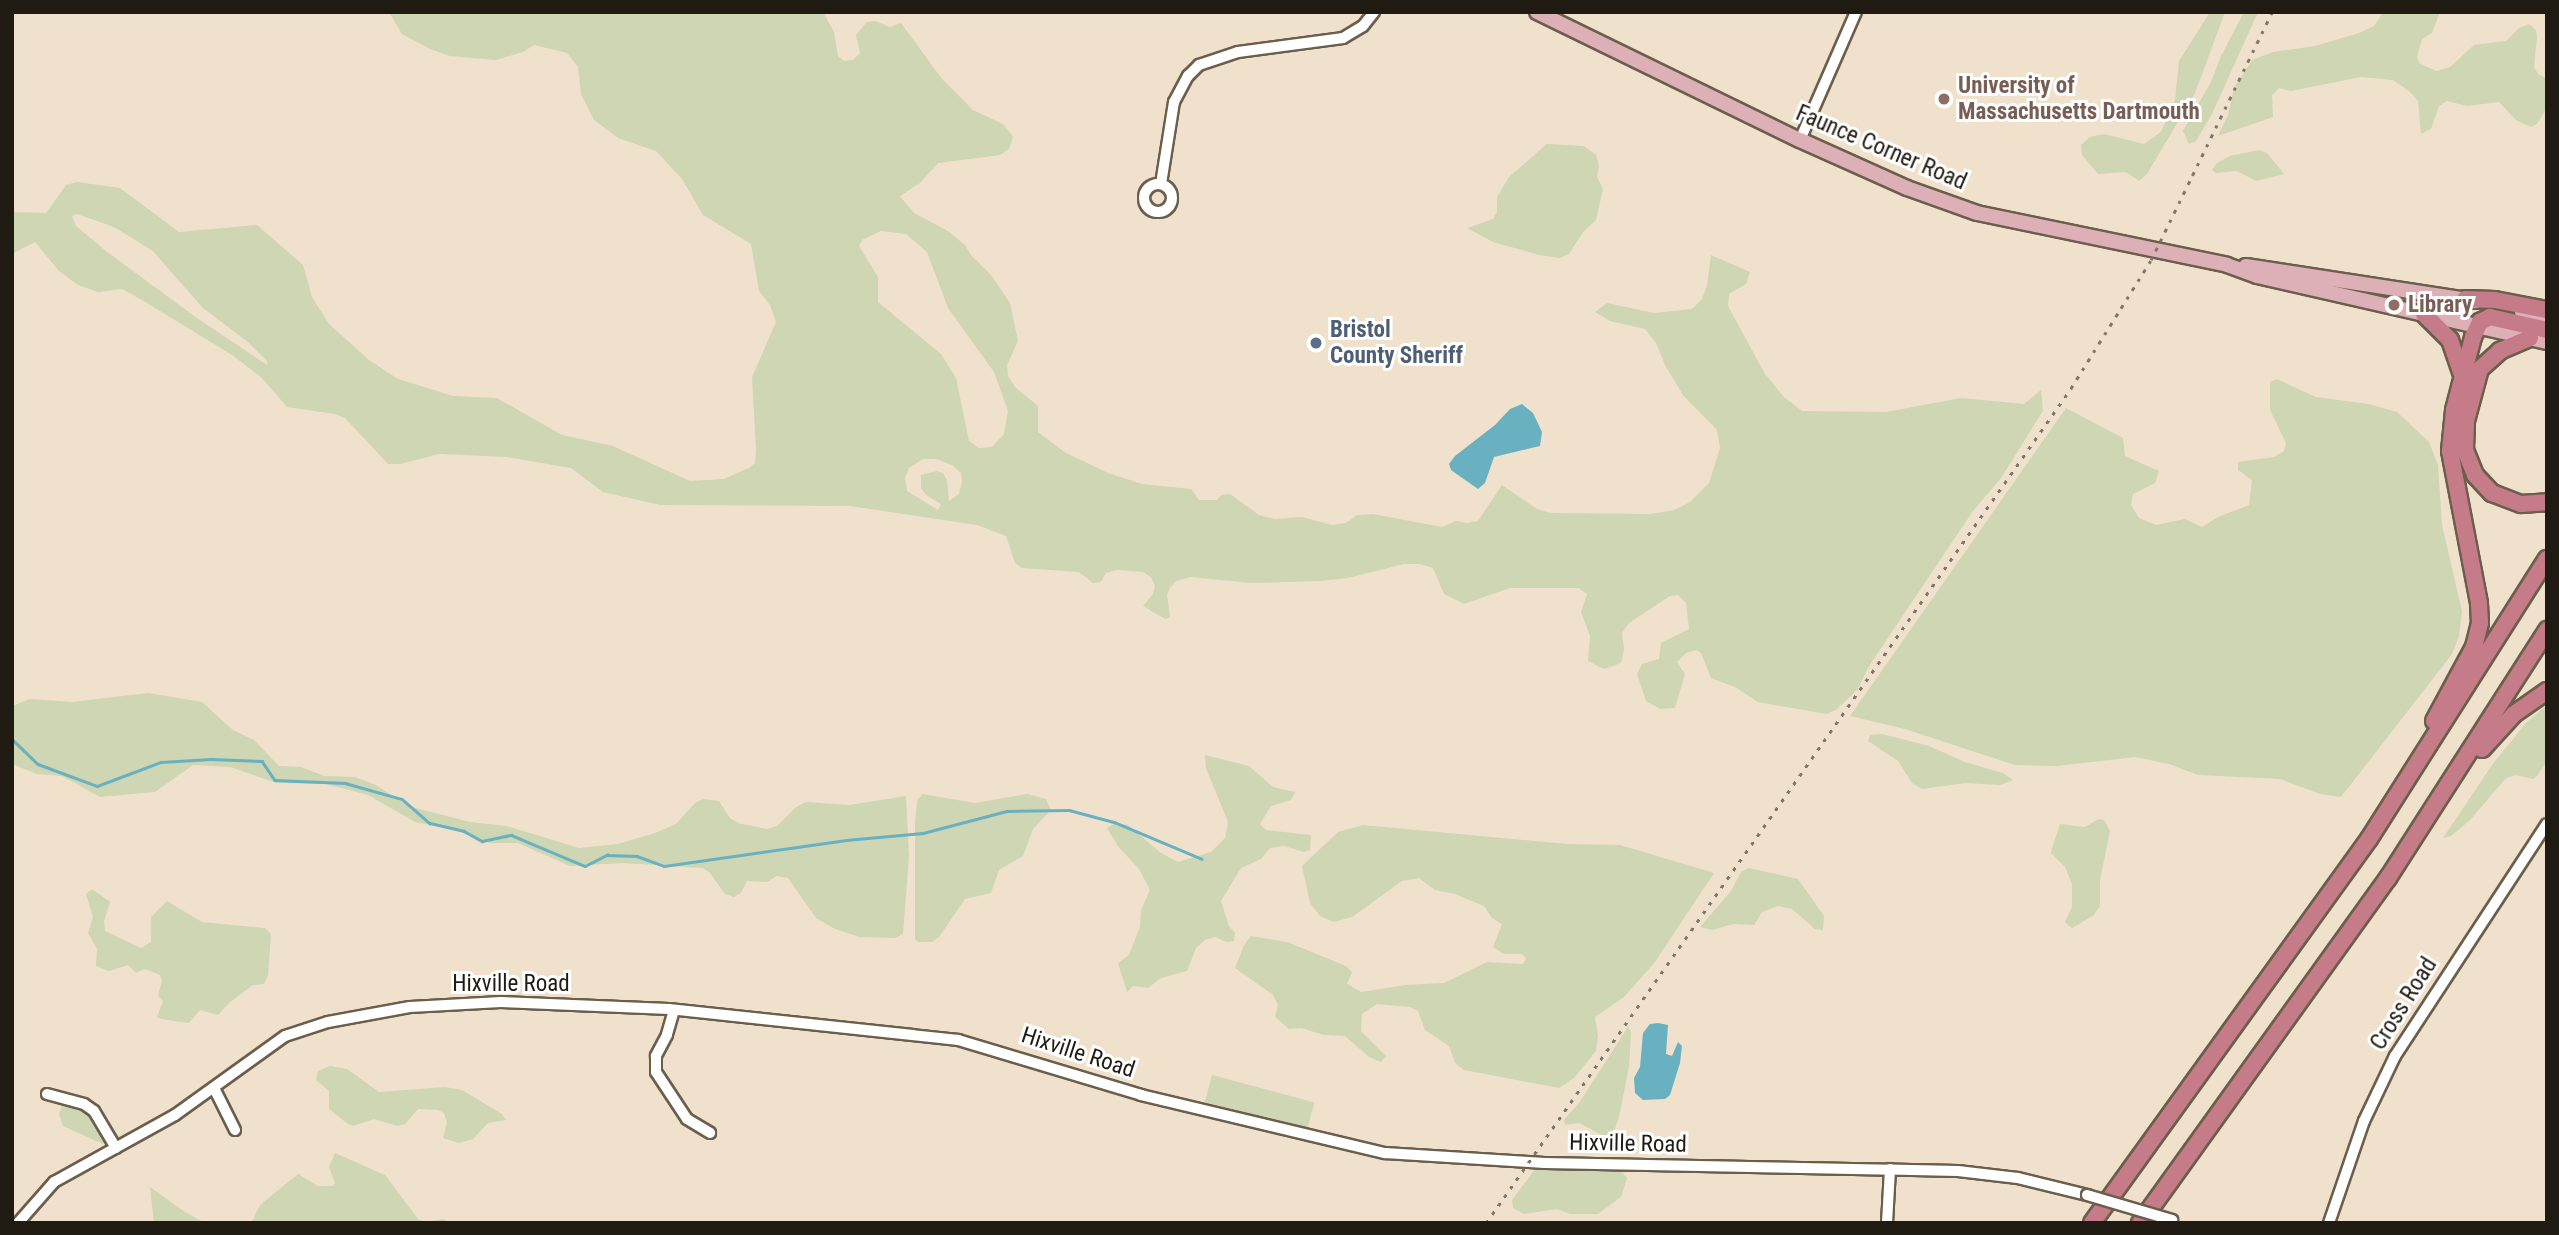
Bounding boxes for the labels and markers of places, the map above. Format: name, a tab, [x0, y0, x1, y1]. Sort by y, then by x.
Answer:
place label: University of Massachusetts Dartmouth	[1958, 72, 2200, 126]
marker: University of Massachusetts Dartmouth	[1936, 91, 1952, 107]
place label: Library	[2408, 291, 2472, 319]
marker: Library	[2386, 297, 2402, 313]
place label: Bristol County Sheriff	[1330, 316, 1463, 370]
marker: Bristol County Sheriff	[1308, 335, 1324, 351]

